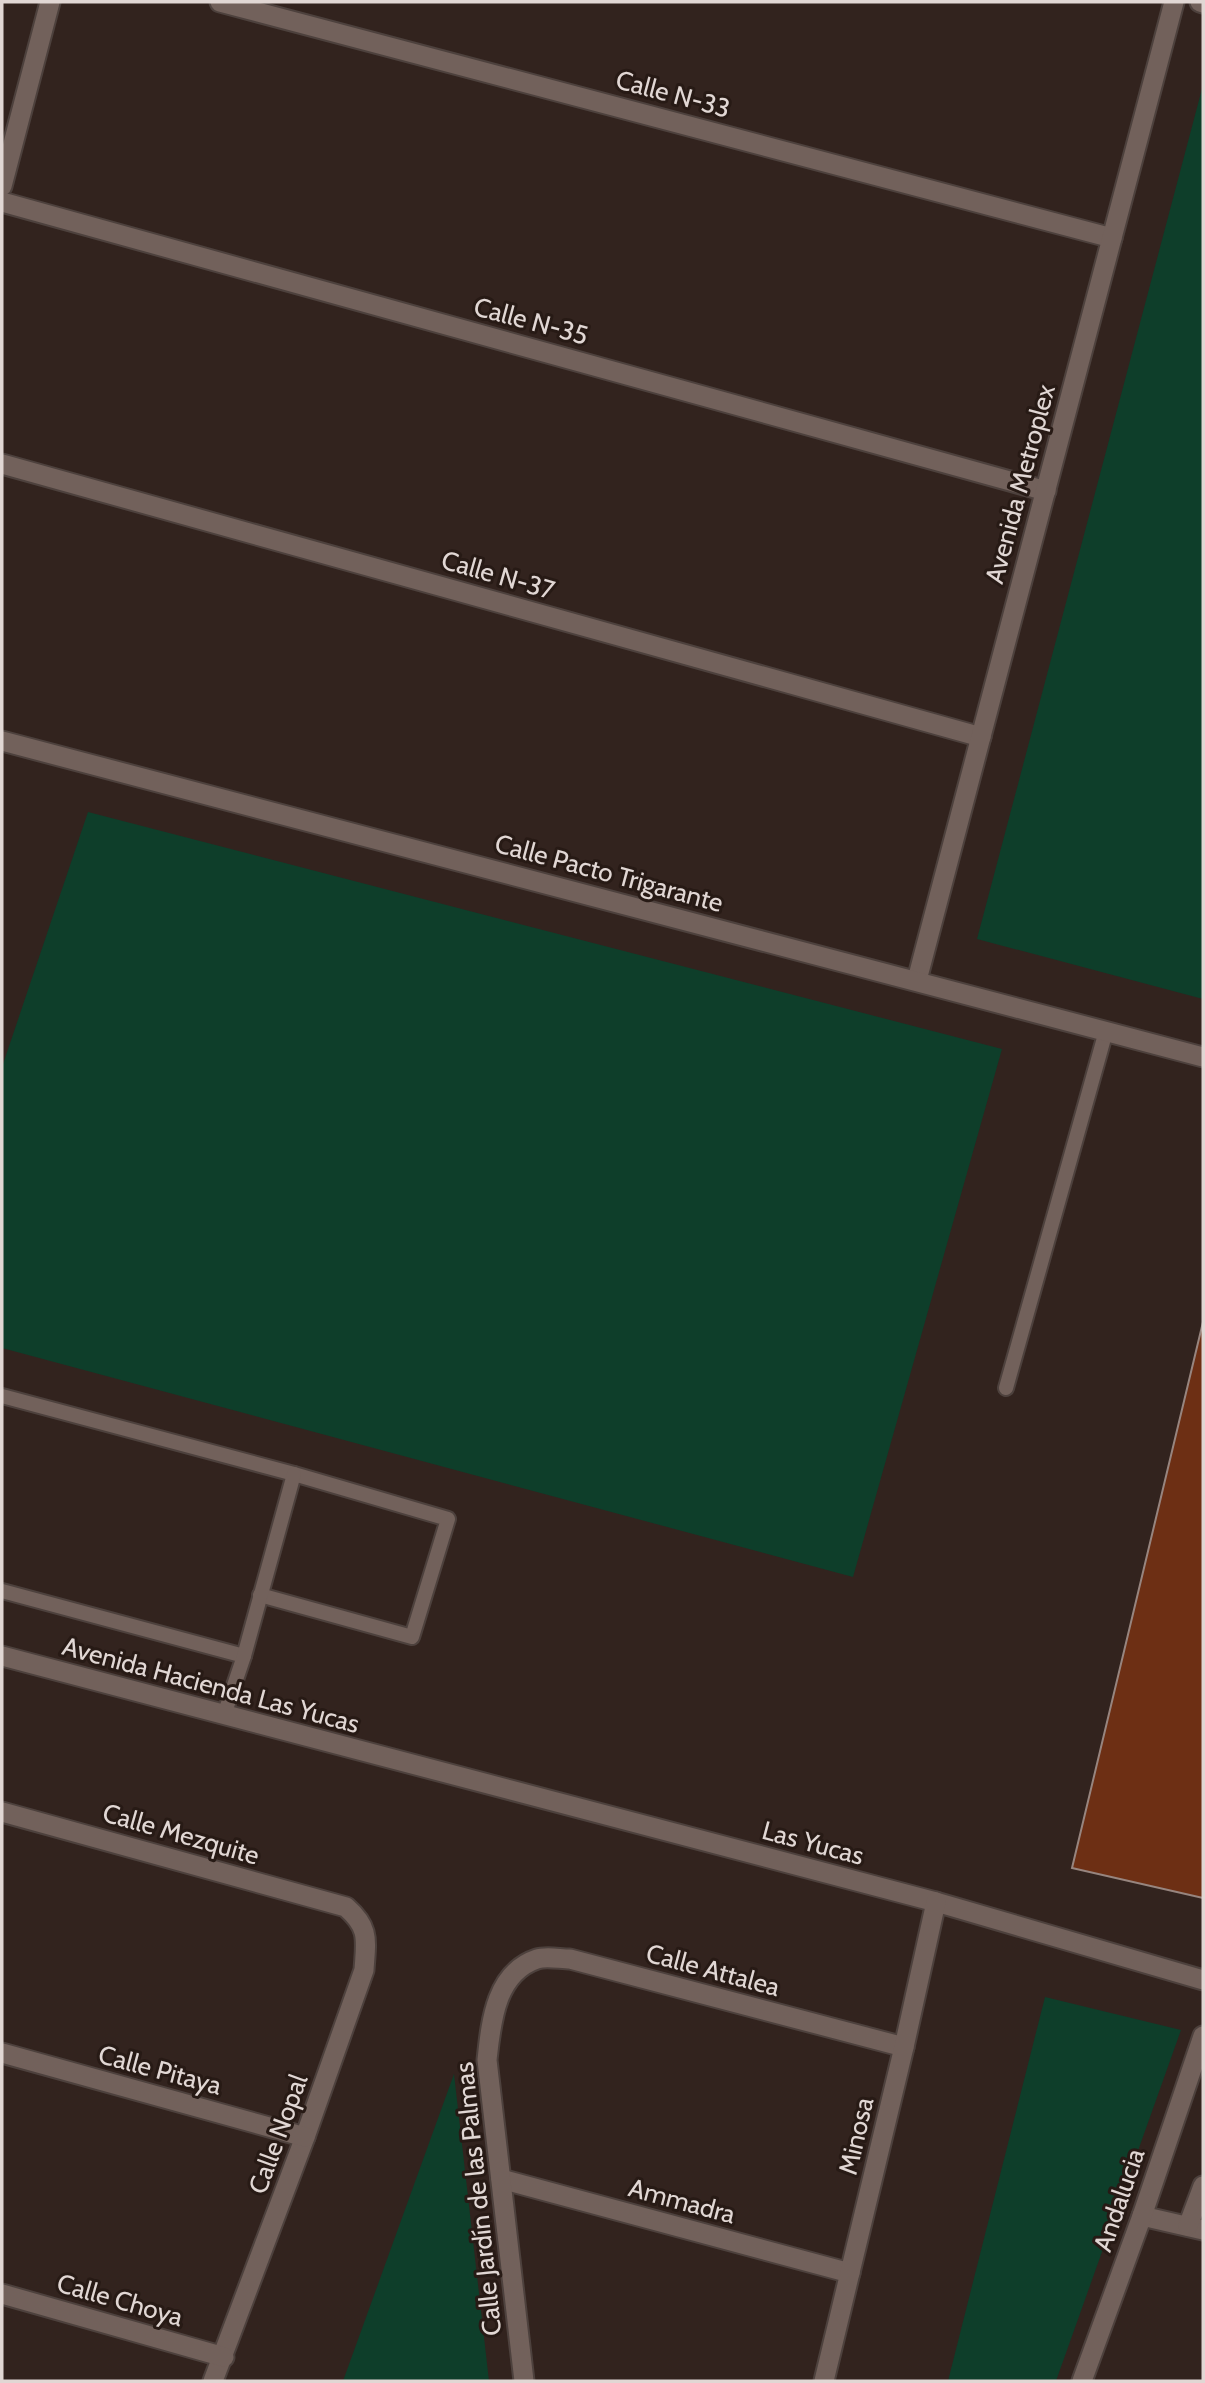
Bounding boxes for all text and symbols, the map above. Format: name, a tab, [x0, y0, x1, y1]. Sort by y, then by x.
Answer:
street label: Calle N-33	[612, 63, 734, 125]
street label: Calle N-35	[470, 290, 592, 352]
street label: Avenida Metroplex	[978, 380, 1062, 587]
street label: Calle N-37	[438, 544, 558, 606]
street label: Calle Pacto Trigarante	[491, 827, 727, 919]
street label: Avenida Hacienda Las Yucas	[59, 1630, 363, 1740]
street label: Calle Mezquite	[99, 1796, 263, 1872]
street label: Las Yucas	[759, 1814, 868, 1872]
street label: Calle Attalea	[643, 1937, 784, 2003]
street label: Calle Pitaya	[95, 2038, 226, 2102]
street label: Calle Jardín de las Palmas	[448, 2060, 508, 2337]
street label: Calle Nopal	[242, 2070, 314, 2198]
street label: Minosa	[832, 2094, 881, 2178]
street label: Andalucia	[1086, 2144, 1152, 2256]
street label: Ammadra	[625, 2171, 739, 2231]
street label: Calle Choya	[53, 2267, 187, 2333]

